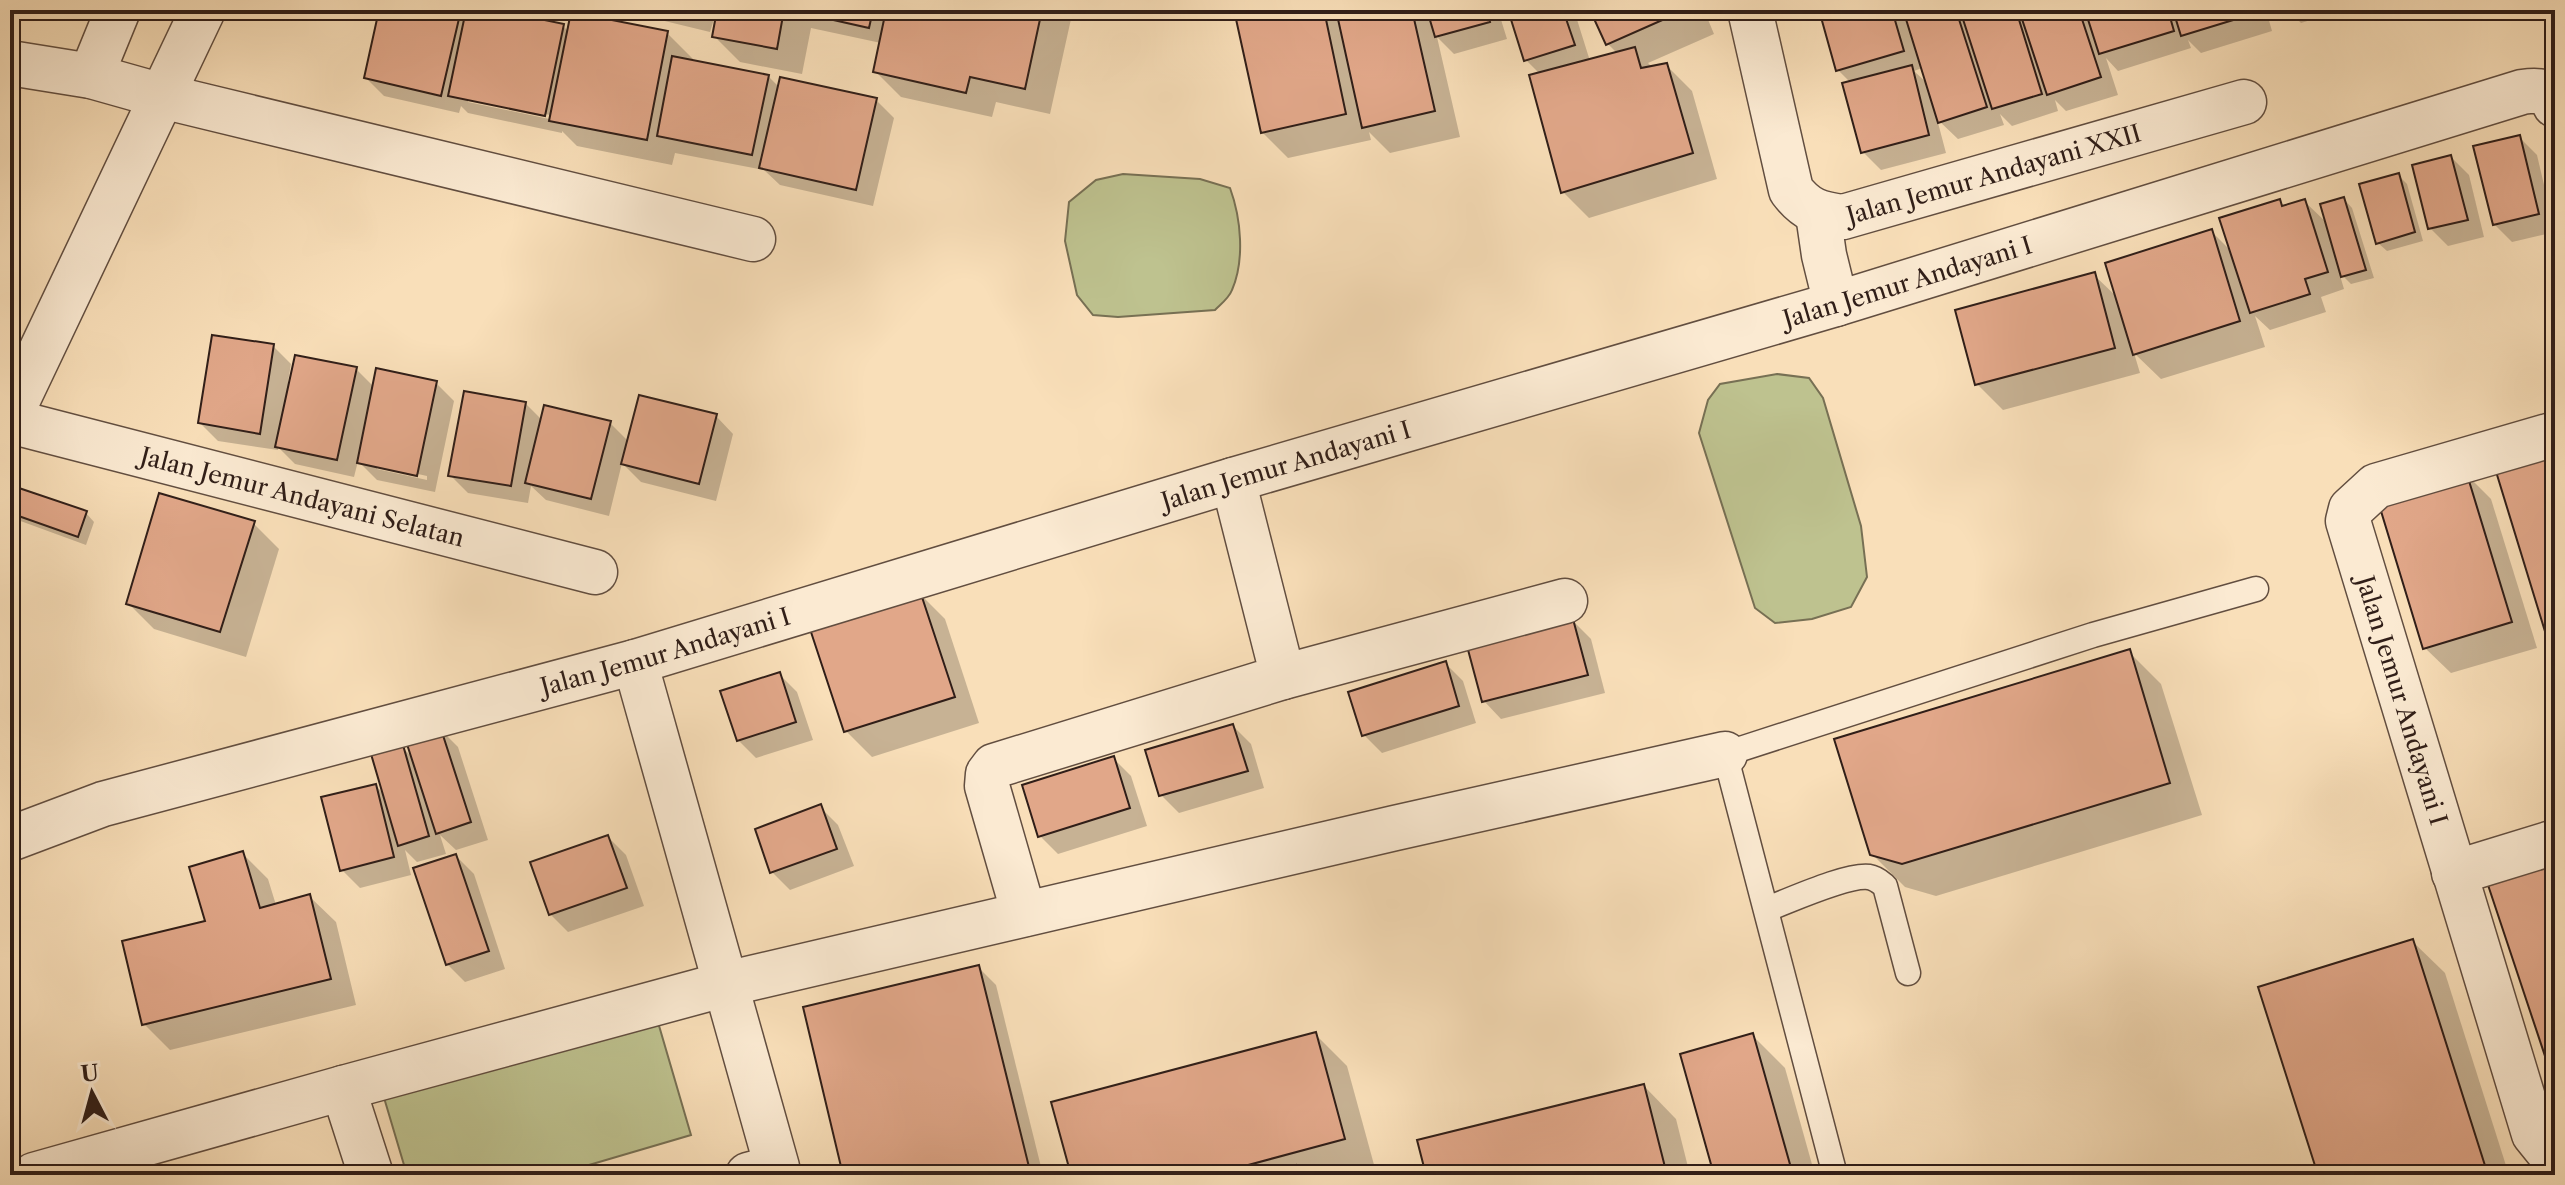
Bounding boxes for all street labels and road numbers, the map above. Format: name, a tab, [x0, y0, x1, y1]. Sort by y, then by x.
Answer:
street label: Jalan Jemur Andayani XXII	[1839, 118, 2144, 231]
street label: Jalan Jemur Andayani I	[1776, 230, 2035, 334]
street label: Jalan Jemur Andayani I	[1154, 414, 1414, 517]
street label: Jalan Jemur Andayani Selatan	[133, 440, 468, 552]
street label: Jalan Jemur Andayani I	[2350, 568, 2454, 828]
street label: Jalan Jemur Andayani I	[533, 601, 794, 702]

